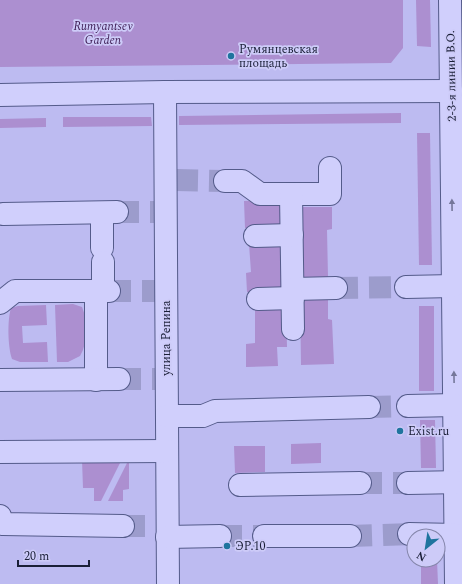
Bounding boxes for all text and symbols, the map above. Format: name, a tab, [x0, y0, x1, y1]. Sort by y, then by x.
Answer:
park label: Rumyantsev Garden	[73, 17, 133, 50]
street label: 2-3-я линии В.О.	[441, 30, 462, 122]
place label: Румянцевская площадь	[239, 40, 318, 73]
marker: Румянцевская площадь	[226, 51, 236, 61]
one-way arrow	[449, 198, 455, 211]
street label: улица Репина	[157, 300, 176, 377]
one-way arrow	[451, 370, 457, 383]
place label: Exist.ru	[408, 422, 450, 441]
marker: Exist.ru	[395, 426, 405, 436]
north arrow	[406, 528, 446, 568]
place label: ЭР.10	[235, 537, 266, 556]
marker: ЭР.10	[222, 541, 232, 551]
scale bar	[18, 542, 89, 568]
text: 20 m	[24, 547, 49, 566]
text: N	[413, 547, 429, 566]

